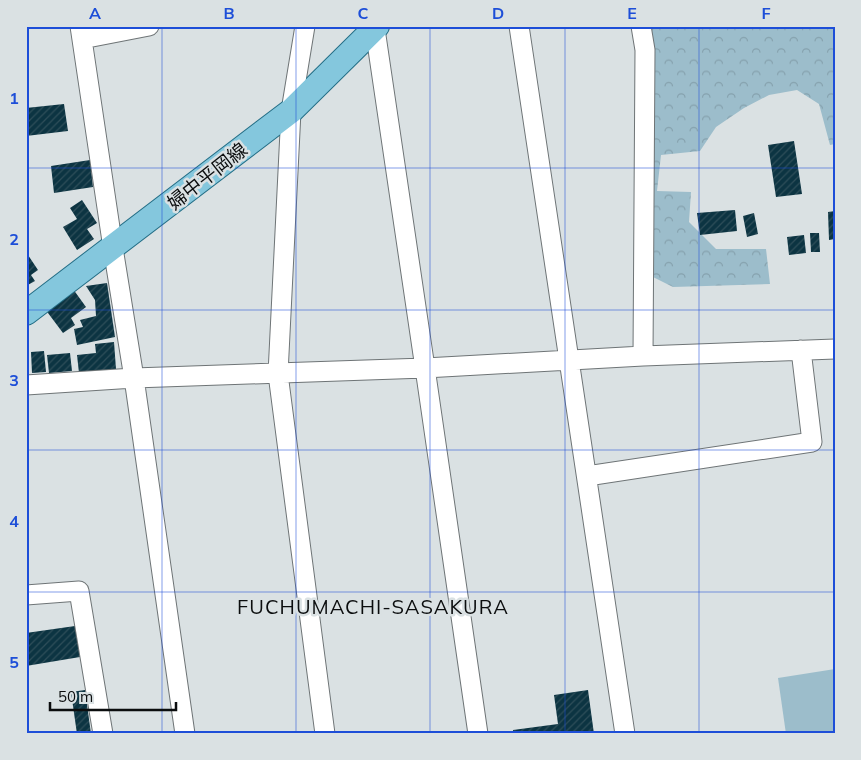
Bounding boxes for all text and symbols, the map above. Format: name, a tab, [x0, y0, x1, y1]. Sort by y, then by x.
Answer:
text: A	[89, 3, 101, 23]
text: B	[223, 3, 235, 23]
text: C	[358, 3, 369, 23]
text: D	[492, 3, 504, 23]
text: E	[627, 3, 637, 23]
text: F	[761, 3, 771, 23]
text: 1	[9, 88, 19, 108]
street label: 婦中平岡線	[162, 137, 252, 215]
text: 2	[9, 229, 19, 249]
text: 3	[9, 370, 19, 390]
text: 4	[9, 511, 19, 531]
district label: FUCHUMACHI-SASAKURA	[237, 594, 509, 619]
text: 5	[9, 652, 19, 672]
scale bar	[50, 680, 176, 712]
text: 50 m	[58, 687, 93, 706]

